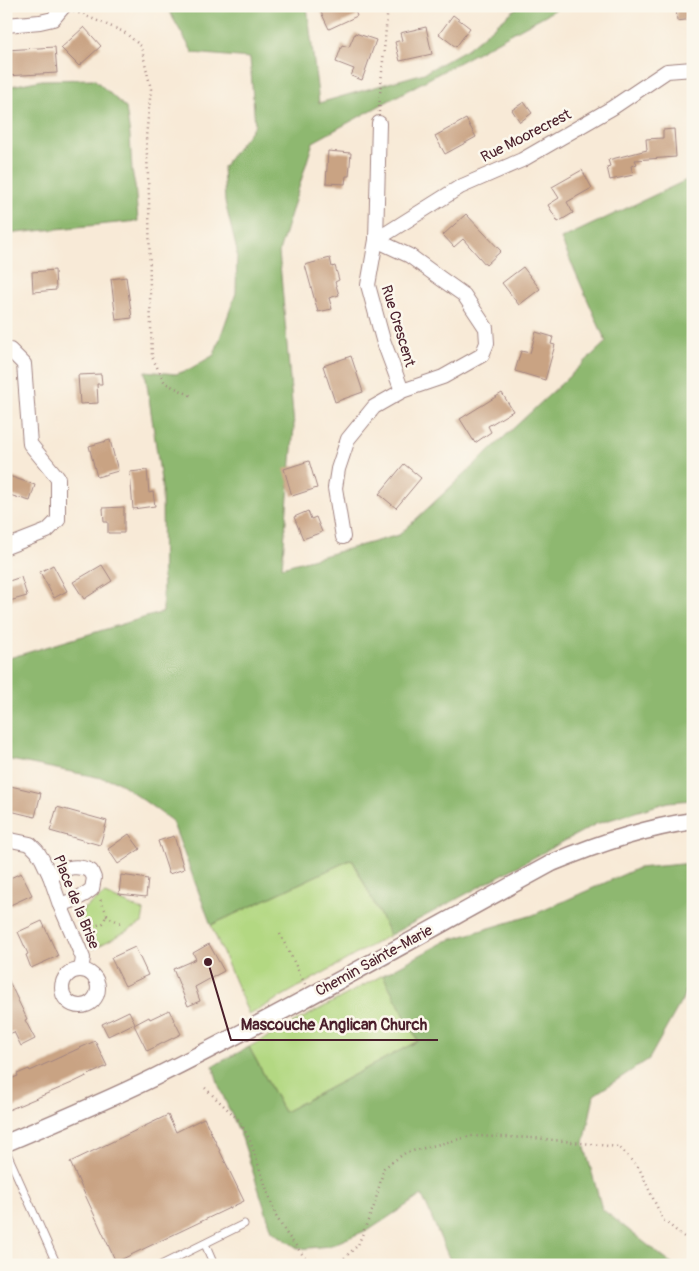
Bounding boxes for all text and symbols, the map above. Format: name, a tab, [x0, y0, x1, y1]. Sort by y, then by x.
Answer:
street label: Rue Moorecrest	[478, 105, 575, 167]
street label: Rue Crescent	[377, 283, 420, 370]
street label: Place de la Brise	[49, 852, 104, 952]
street label: Chemin Sainte-Marie	[312, 921, 436, 1001]
callout: Mascouche Anglican Church	[231, 1009, 438, 1040]
text: Mascouche Anglican Church	[241, 1015, 428, 1035]

